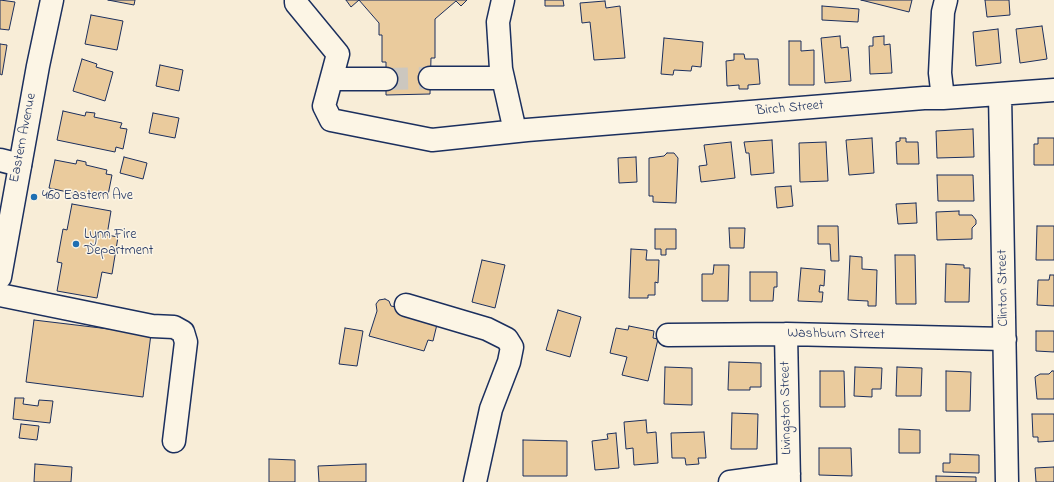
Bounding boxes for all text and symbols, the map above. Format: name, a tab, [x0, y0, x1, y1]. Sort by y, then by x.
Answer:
street label: Eastern Avenue	[7, 92, 41, 184]
street label: Birch Street	[755, 98, 825, 120]
place label: 460 Eastern Ave	[42, 189, 133, 205]
marker: 460 Eastern Ave	[29, 192, 39, 202]
place label: Lynn Fire Department	[84, 228, 154, 260]
marker: Lynn Fire Department	[71, 239, 81, 249]
street label: Clinton Street	[995, 249, 1013, 327]
street label: Washburn Street	[787, 326, 885, 344]
street label: Livingston Street	[778, 361, 796, 455]

